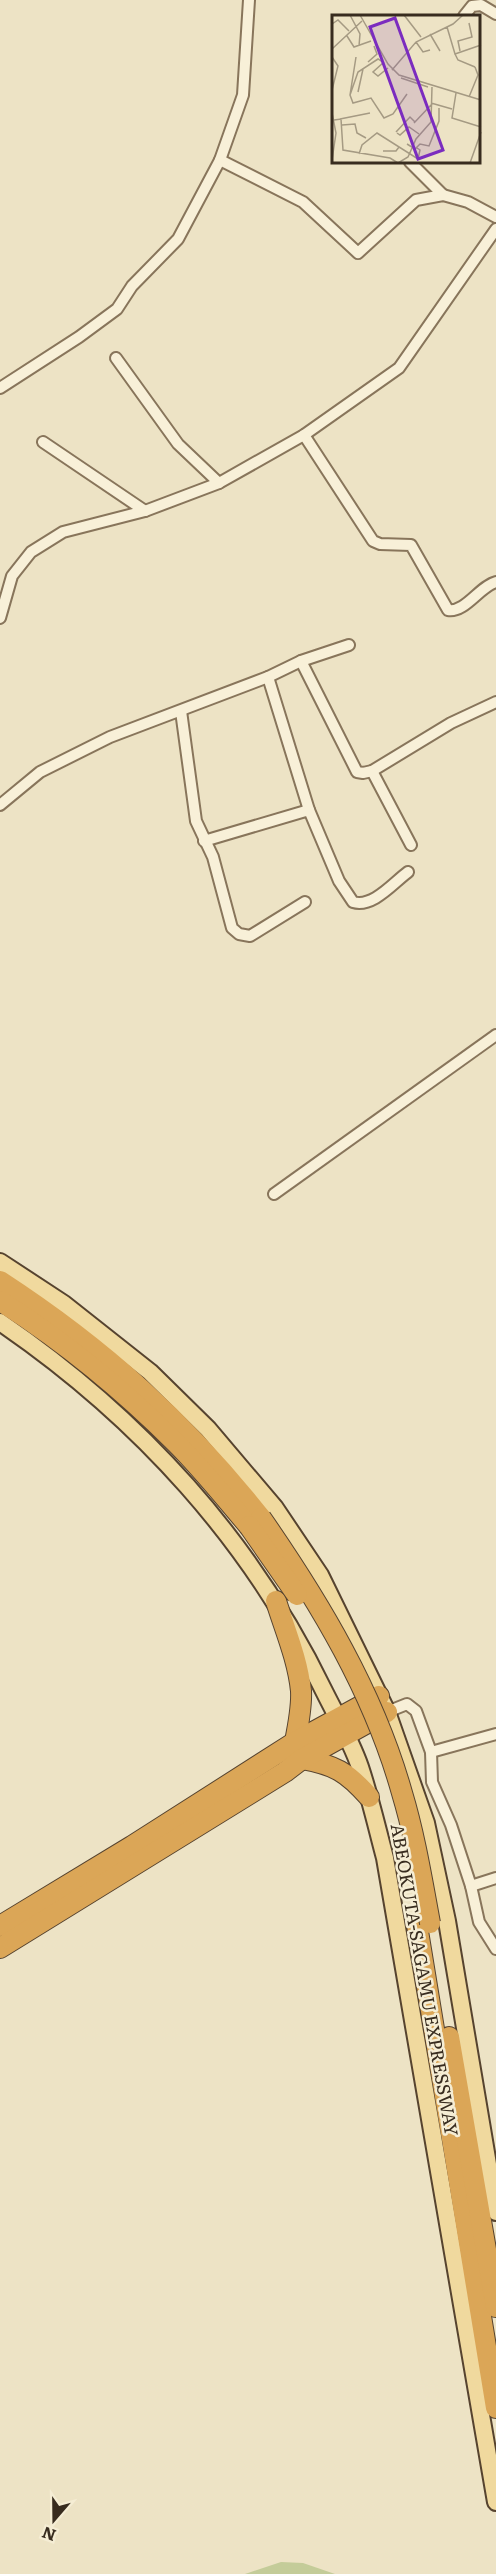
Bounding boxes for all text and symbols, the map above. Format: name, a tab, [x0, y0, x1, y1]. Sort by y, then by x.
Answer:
inset map	[332, 15, 481, 164]
street label: ABEOKUTA-SAGAMU EXPRESSWAY	[385, 1821, 466, 2138]
north arrow	[24, 2490, 84, 2550]
text: N	[38, 2521, 59, 2549]

